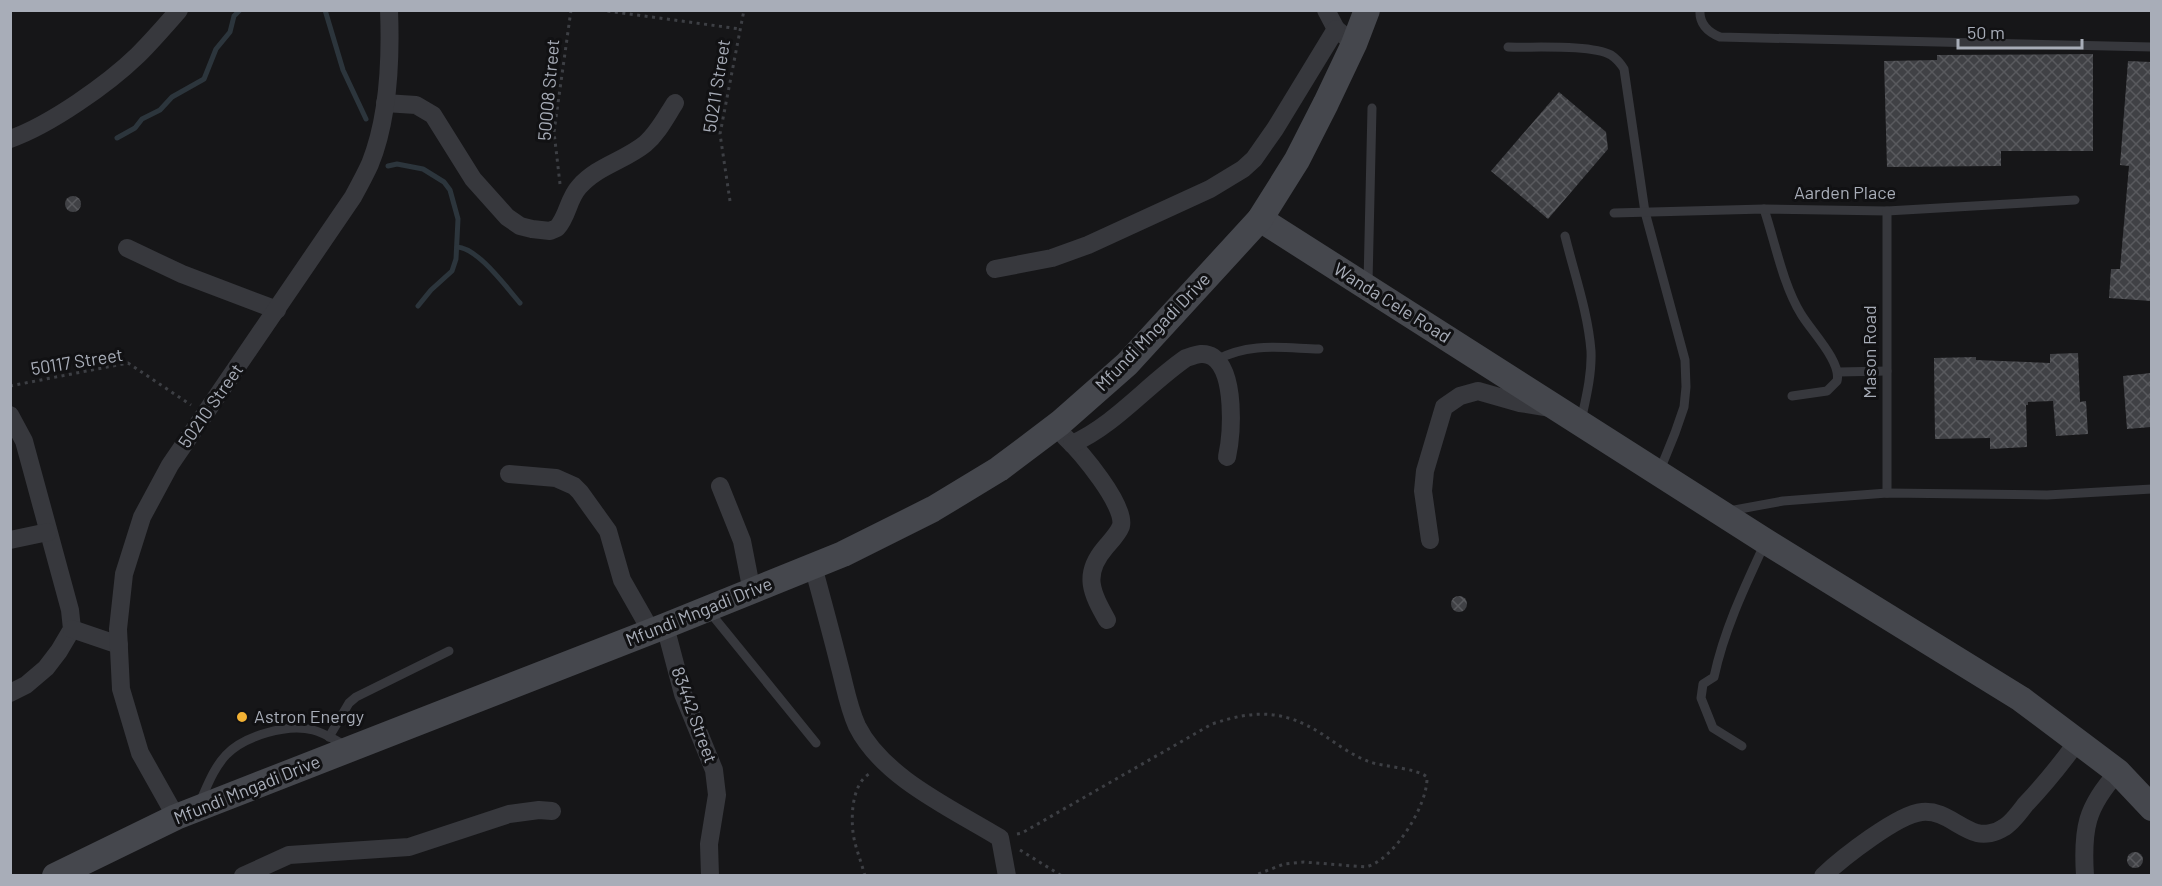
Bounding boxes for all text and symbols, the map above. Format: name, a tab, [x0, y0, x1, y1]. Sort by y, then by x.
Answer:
scale bar	[1958, 12, 2082, 50]
text: 50 m	[1967, 21, 2005, 43]
street label: 50008 Street	[533, 38, 563, 142]
street label: 50211 Street	[698, 38, 734, 134]
street label: Aarden Place	[1794, 181, 1896, 203]
street label: Wanda Cele Road	[1330, 257, 1455, 347]
street label: Mfundi Mngadi Drive	[1090, 268, 1214, 395]
street label: Mason Road	[1858, 305, 1880, 399]
street label: 50117 Street	[29, 343, 124, 379]
street label: 50210 Street	[173, 359, 247, 452]
street label: Mfundi Mngadi Drive	[622, 572, 775, 650]
street label: 83442 Street	[667, 664, 723, 766]
place label: Astron Energy	[254, 705, 364, 727]
marker: Astron Energy	[235, 710, 249, 724]
street label: Mfundi Mngadi Drive	[170, 750, 323, 828]

